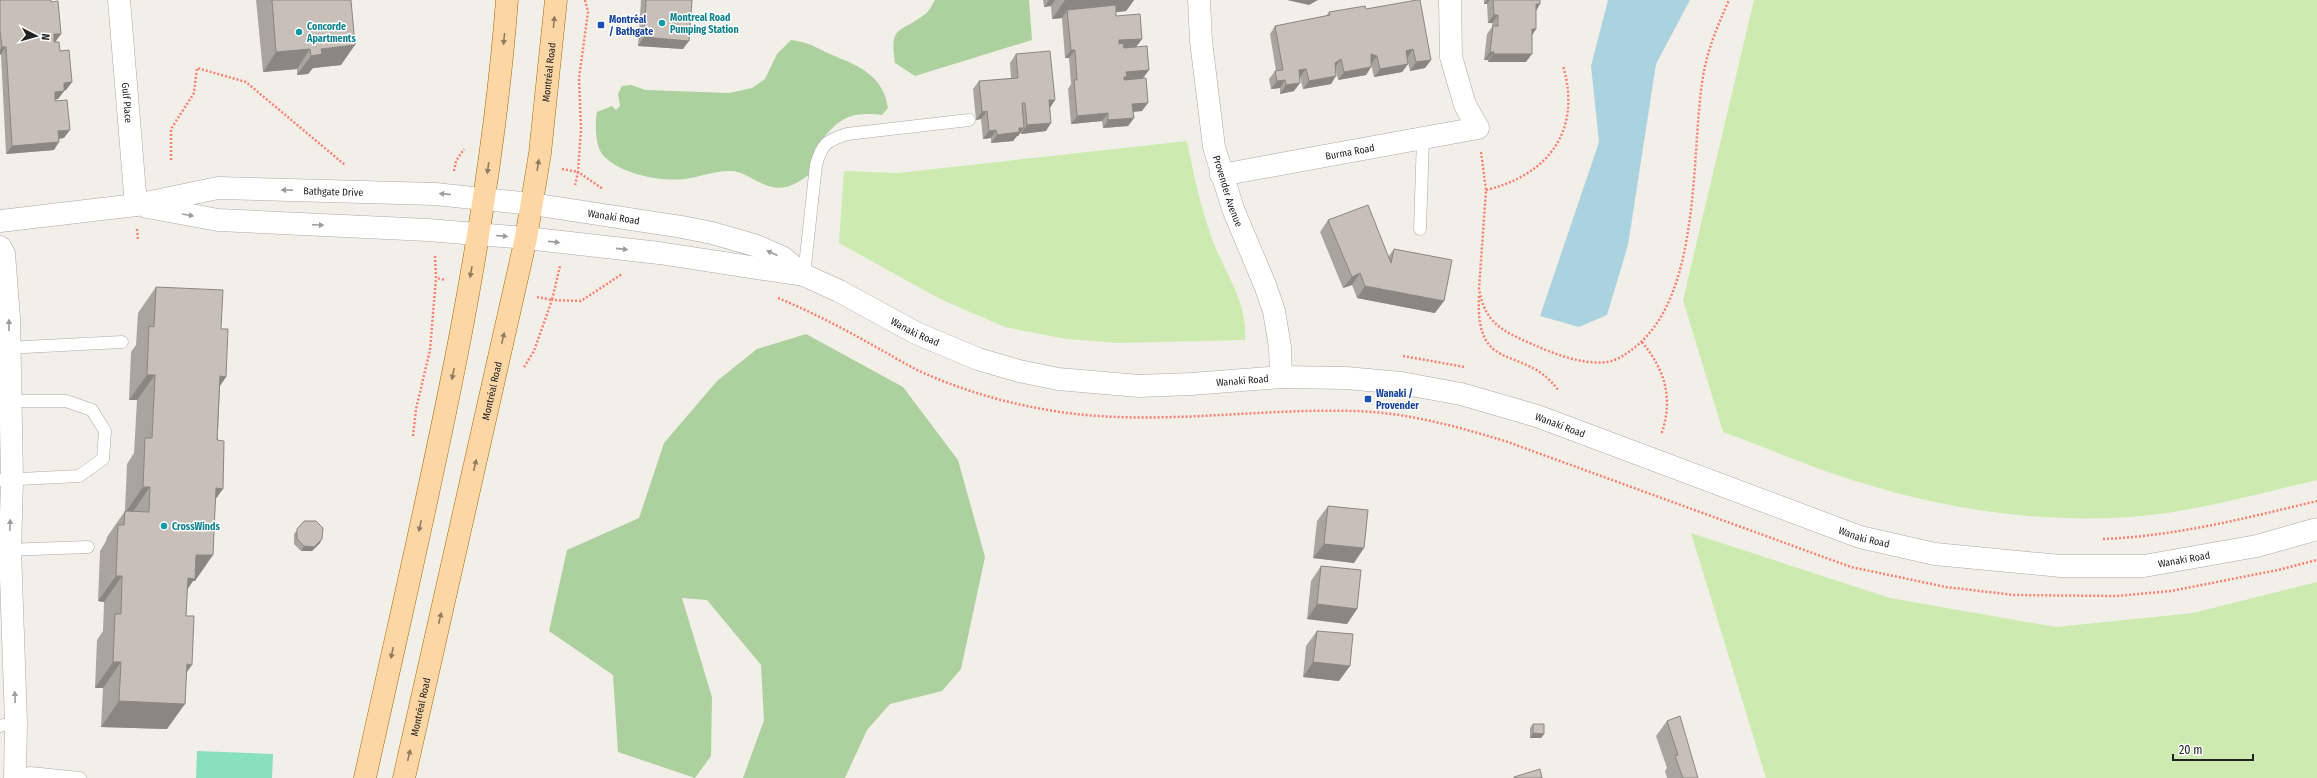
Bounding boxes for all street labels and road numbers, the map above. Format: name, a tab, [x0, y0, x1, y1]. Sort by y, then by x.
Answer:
street label: Montréal Road	[540, 42, 559, 103]
street label: Gulf Place	[119, 82, 134, 124]
street label: Burma Road	[1324, 142, 1376, 163]
street label: Provender Avenue	[1210, 154, 1245, 229]
street label: Bathgate Drive	[303, 185, 363, 199]
street label: Wanaki Road	[587, 208, 641, 227]
street label: Wanaki Road	[888, 315, 941, 349]
street label: Montréal Road	[480, 361, 505, 421]
street label: Wanaki Road	[1216, 373, 1269, 389]
street label: Wanaki Road	[1533, 411, 1587, 441]
street label: Wanaki Road	[1837, 524, 1891, 551]
street label: Wanaki Road	[2157, 549, 2211, 570]
street label: Montréal Road	[409, 677, 433, 737]

